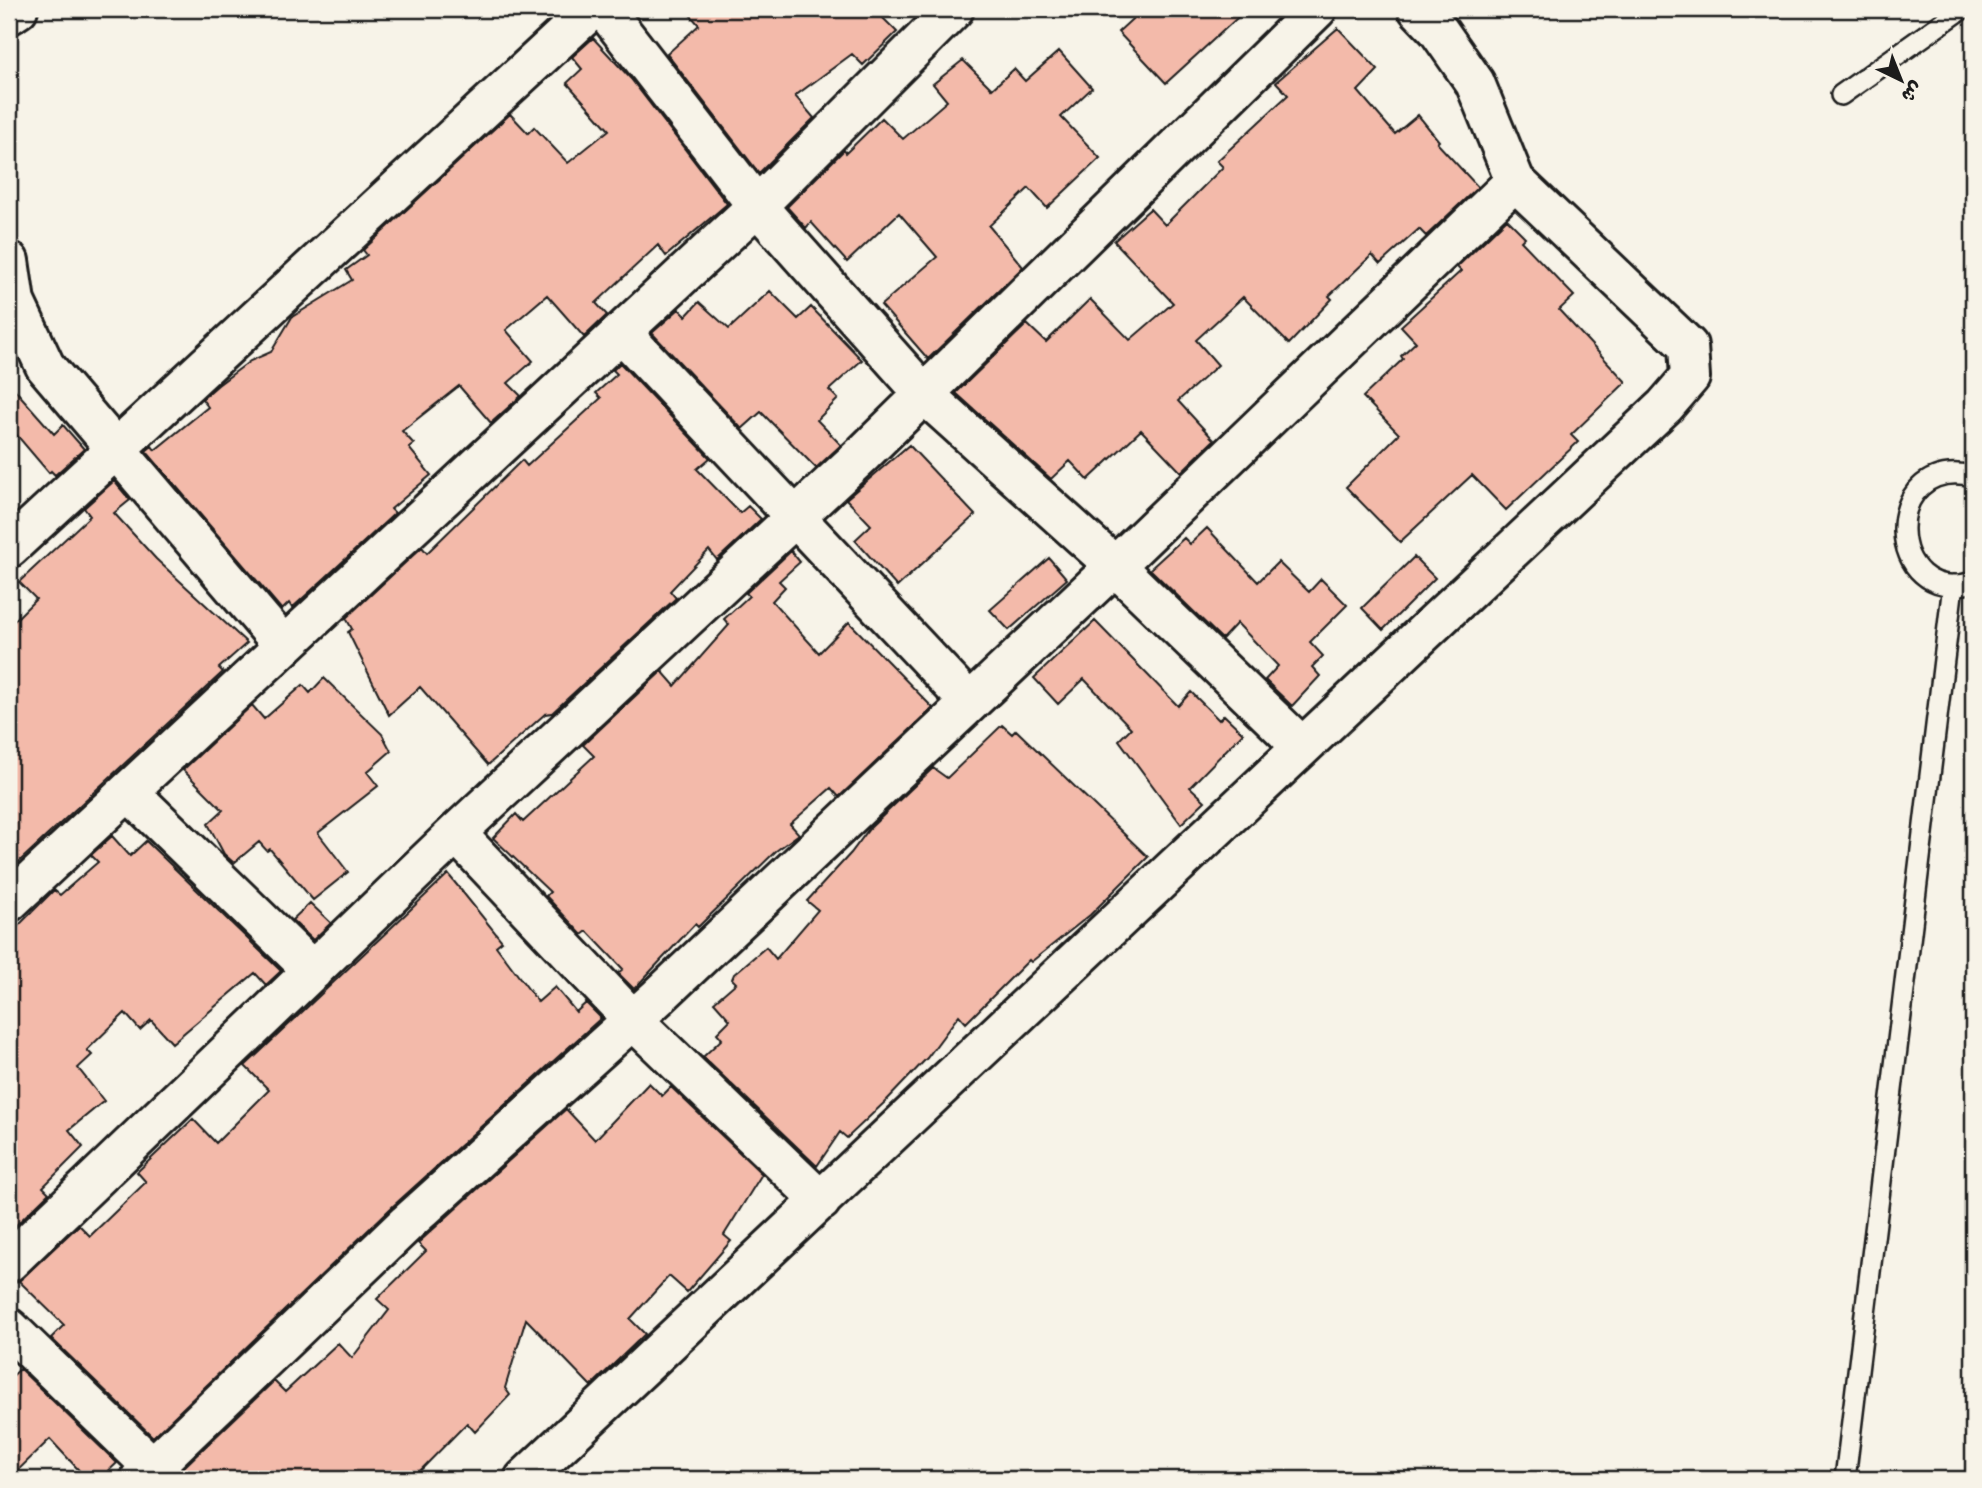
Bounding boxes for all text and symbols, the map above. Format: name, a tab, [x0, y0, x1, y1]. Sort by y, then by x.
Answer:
north arrow	[1867, 46, 1937, 116]
text: ش	[1894, 74, 1928, 108]

